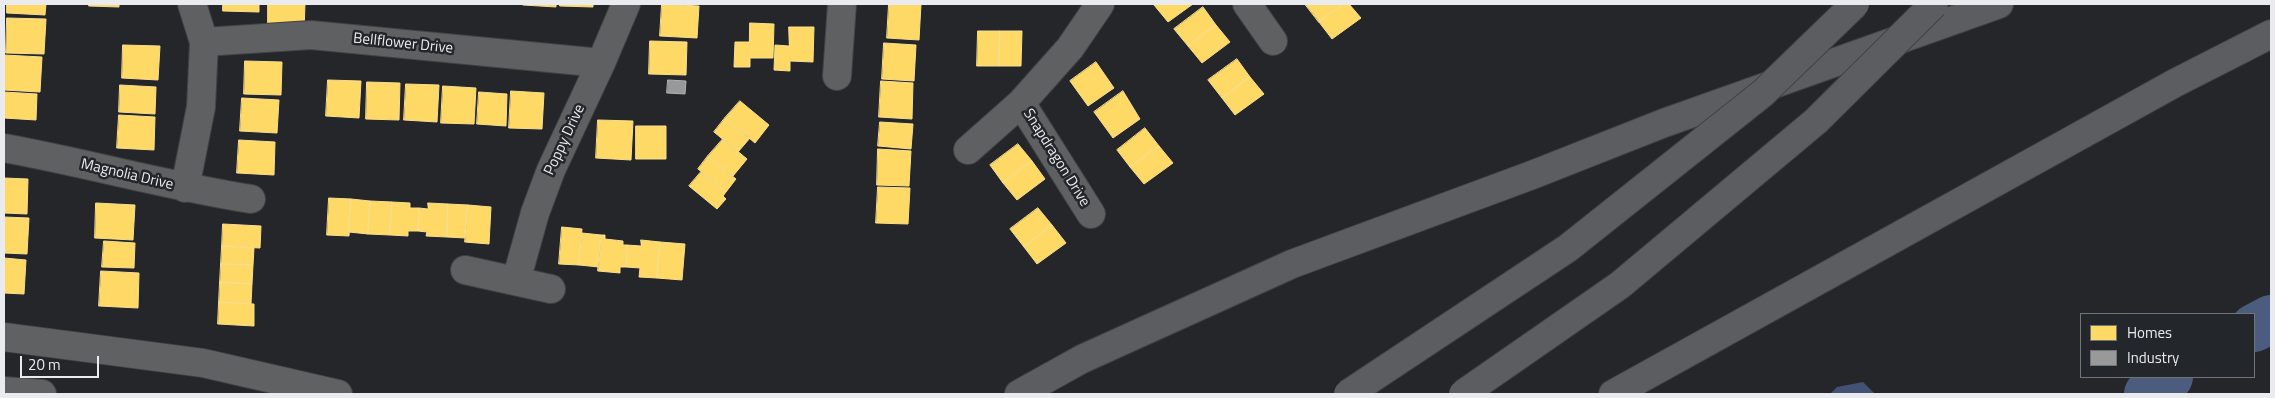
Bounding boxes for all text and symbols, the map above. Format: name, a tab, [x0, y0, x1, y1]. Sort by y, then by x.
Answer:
street label: Bellflower Drive	[352, 30, 454, 58]
street label: Poppy Drive	[541, 102, 589, 178]
street label: Snapdragon Drive	[1019, 106, 1093, 210]
street label: Magnolia Drive	[79, 156, 175, 194]
legend	[2080, 313, 2255, 378]
text: Homes	[2127, 321, 2172, 344]
scale bar	[22, 346, 101, 378]
text: Industry	[2127, 346, 2179, 369]
text: 20 m	[28, 353, 61, 376]

